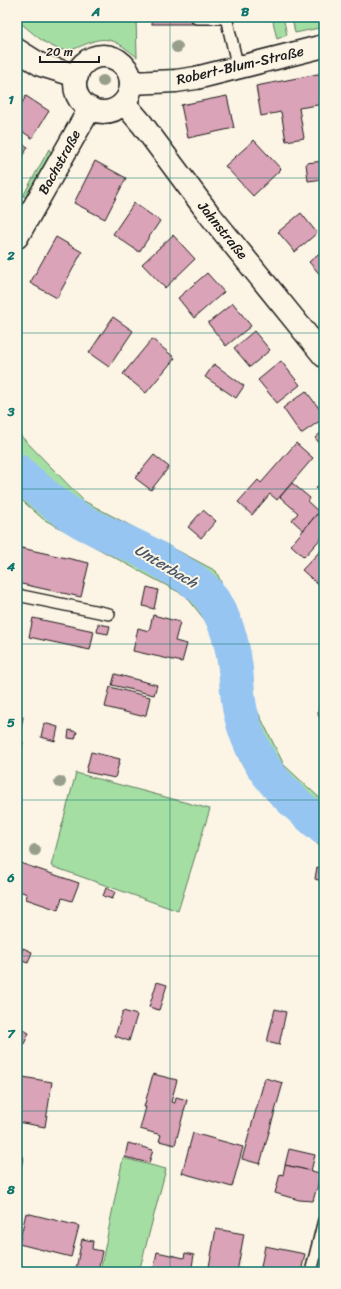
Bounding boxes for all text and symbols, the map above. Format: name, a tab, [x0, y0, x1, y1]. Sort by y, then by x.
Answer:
text: A	[91, 0, 100, 23]
text: B	[241, 0, 250, 23]
scale bar	[40, 38, 99, 64]
street label: Robert-Blum-Straße	[174, 39, 306, 92]
text: 20 m	[46, 41, 73, 63]
text: 1	[8, 88, 14, 111]
street label: Bachstraße	[31, 125, 88, 199]
street label: Jahnstraße	[190, 195, 254, 265]
text: 2	[6, 244, 15, 267]
text: 3	[6, 400, 15, 423]
water label: Unterbach	[129, 537, 203, 596]
text: 4	[6, 555, 16, 578]
text: 5	[7, 711, 15, 734]
text: 6	[6, 866, 15, 889]
text: 7	[7, 1022, 16, 1045]
text: 8	[6, 1178, 15, 1201]

